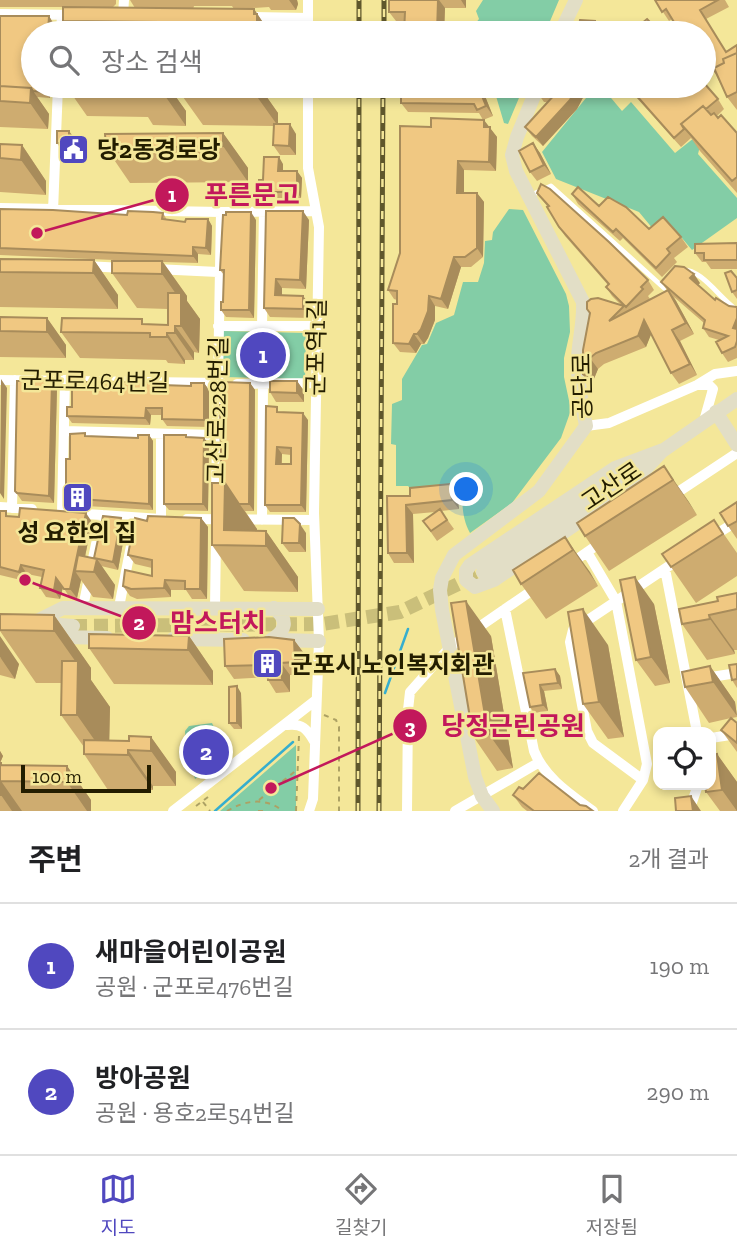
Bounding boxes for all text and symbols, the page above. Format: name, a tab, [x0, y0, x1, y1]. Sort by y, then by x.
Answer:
search box	[21, 21, 716, 98]
icon: search	[45, 41, 83, 79]
text: 장소 검색	[101, 46, 203, 78]
public building icon: 당2동경로당	[57, 132, 91, 166]
place label: 당2동경로당	[97, 135, 220, 164]
callout: 푸른문고	[155, 171, 314, 218]
text: 푸른문고	[204, 179, 300, 211]
text: 1	[168, 182, 177, 207]
street label: 군포역1길	[301, 298, 331, 396]
pin: 1	[240, 329, 286, 381]
street label: 고산로228번길	[201, 336, 233, 484]
street label: 공단로	[567, 353, 597, 419]
street label: 군포로464번길	[20, 365, 170, 397]
street label: 고산로	[575, 455, 647, 517]
your location	[449, 472, 483, 506]
building icon: 성 요한의 집	[60, 481, 94, 515]
place label: 성 요한의 집	[17, 518, 137, 547]
callout: 맘스터치	[121, 599, 280, 646]
text: 맘스터치	[170, 607, 266, 639]
text: 2	[133, 610, 145, 635]
building icon: 군포시 노인복지회관	[251, 647, 285, 681]
place label: 군포시 노인복지회관	[291, 650, 494, 679]
callout: 당정근린공원	[392, 703, 599, 750]
text: 당정근린공원	[441, 710, 585, 742]
text: 3	[404, 714, 416, 739]
pin: 2	[183, 726, 229, 778]
map controls	[653, 727, 716, 790]
button: locate	[653, 727, 716, 790]
scale bar	[21, 762, 150, 794]
text: 100 m	[32, 765, 82, 788]
text: 주변	[28, 842, 83, 878]
text: 2개 결과	[628, 845, 709, 873]
text: 새마을어린이공원	[95, 936, 286, 968]
text: 1	[46, 952, 56, 980]
text: 190 m	[650, 952, 709, 980]
text: 공원 · 군포로476번길	[95, 973, 294, 1001]
text: 방아공원	[95, 1062, 191, 1094]
text: 2	[45, 1078, 57, 1106]
text: 290 m	[647, 1078, 709, 1106]
text: 공원 · 용호2로54번길	[95, 1099, 295, 1127]
tab: 지도	[99, 1170, 137, 1239]
tab: 길찾기	[335, 1170, 388, 1239]
tab: 저장됨	[586, 1170, 638, 1239]

